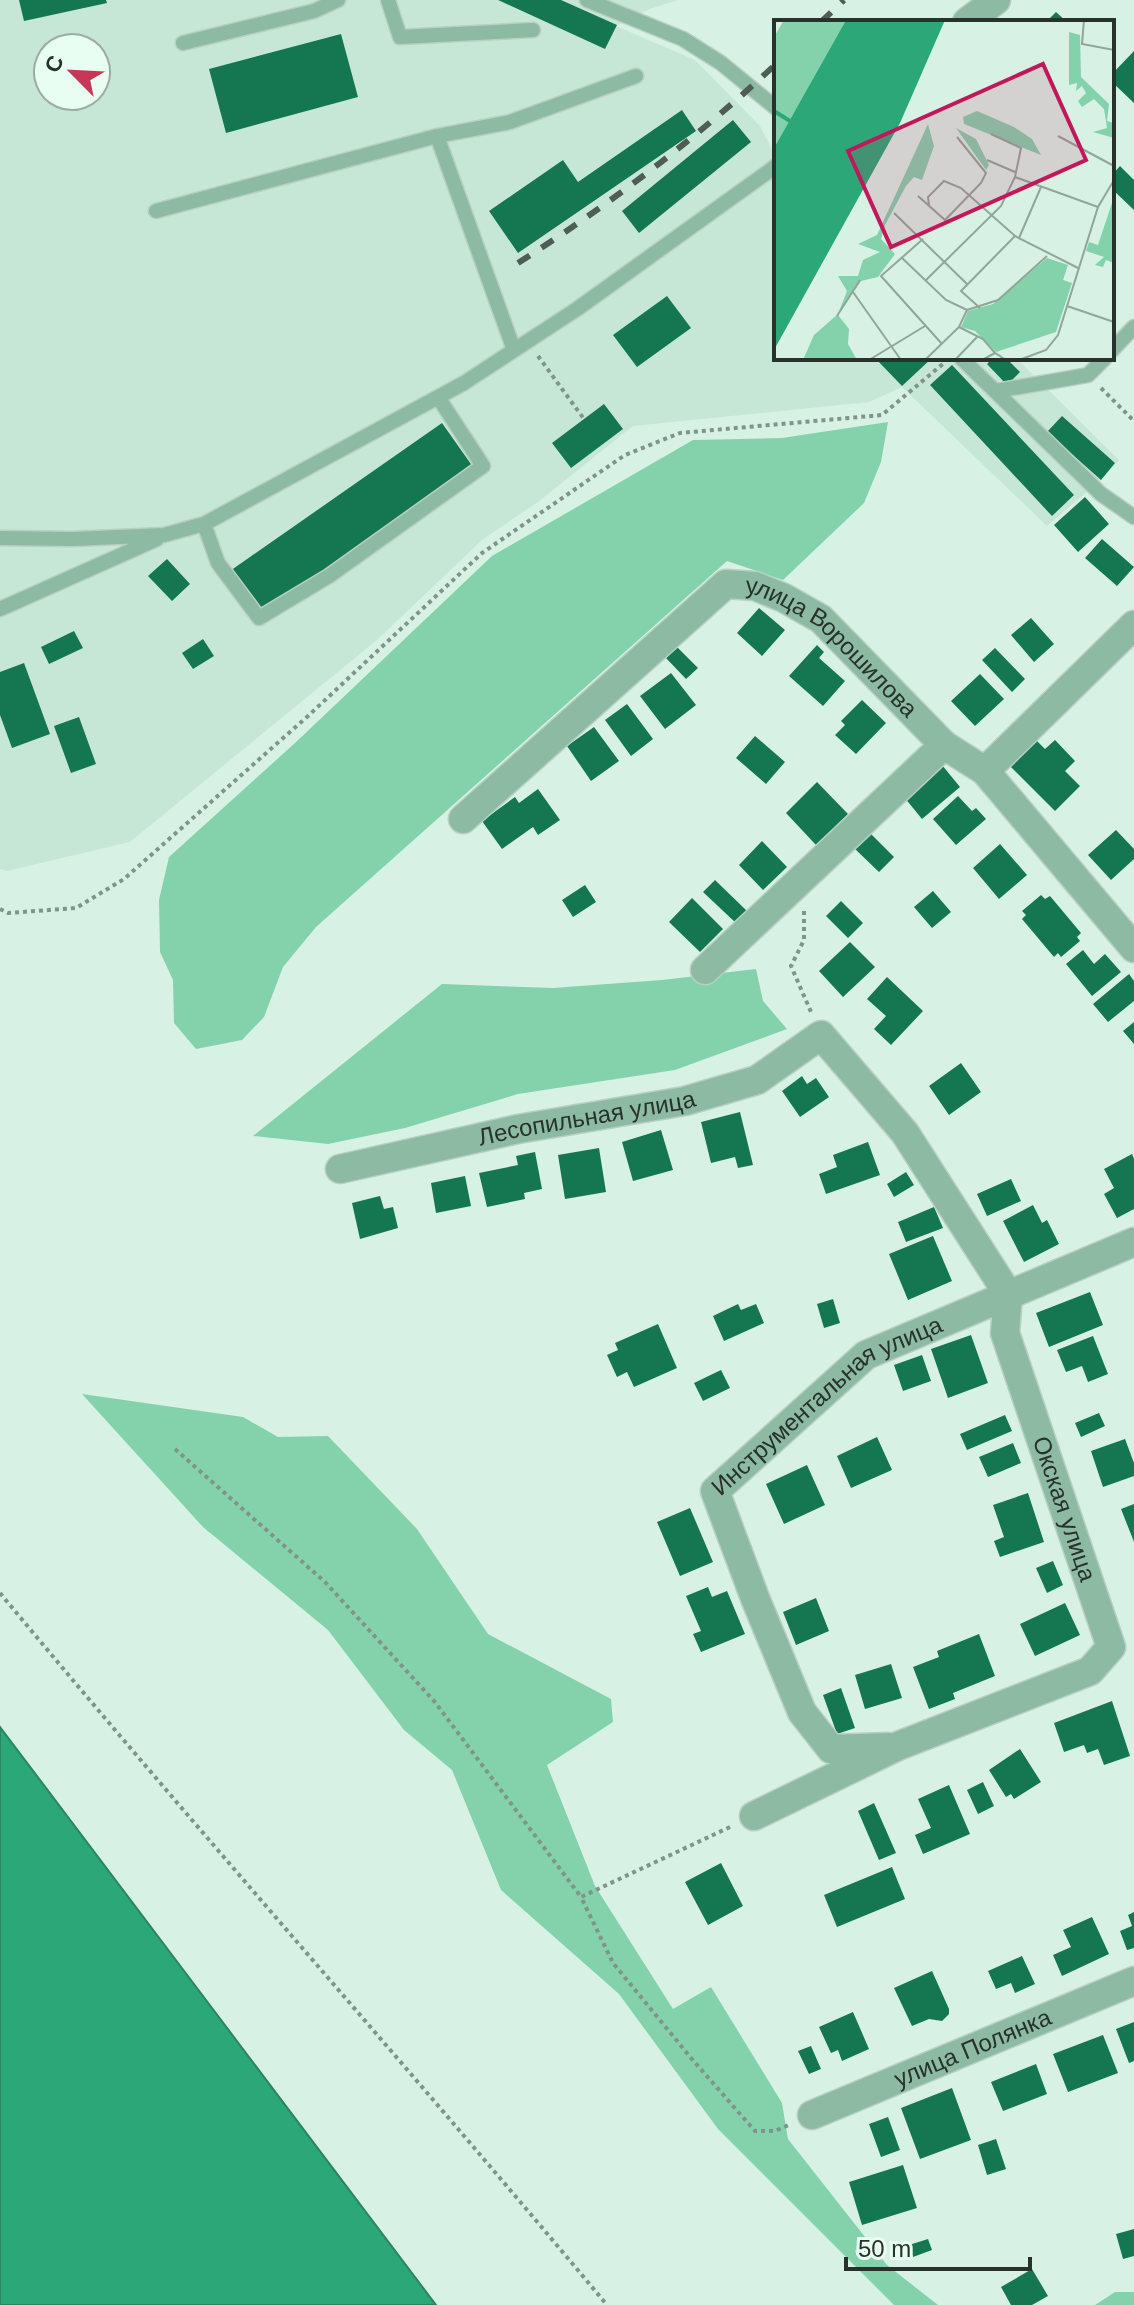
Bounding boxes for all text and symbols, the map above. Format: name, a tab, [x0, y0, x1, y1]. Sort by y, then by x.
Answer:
inset map	[774, 20, 1114, 360]
north arrow	[32, 32, 112, 112]
text: С	[40, 52, 69, 76]
street label: улица Ворошилова	[745, 571, 924, 723]
street label: Лесопильная улица	[475, 1085, 699, 1151]
street label: Инструментальная улица	[706, 1310, 947, 1501]
street label: Окская улица	[1028, 1433, 1102, 1585]
street label: улица Полянка	[890, 2003, 1056, 2092]
scale bar	[846, 2221, 1030, 2271]
text: 50 m	[858, 2235, 911, 2262]

